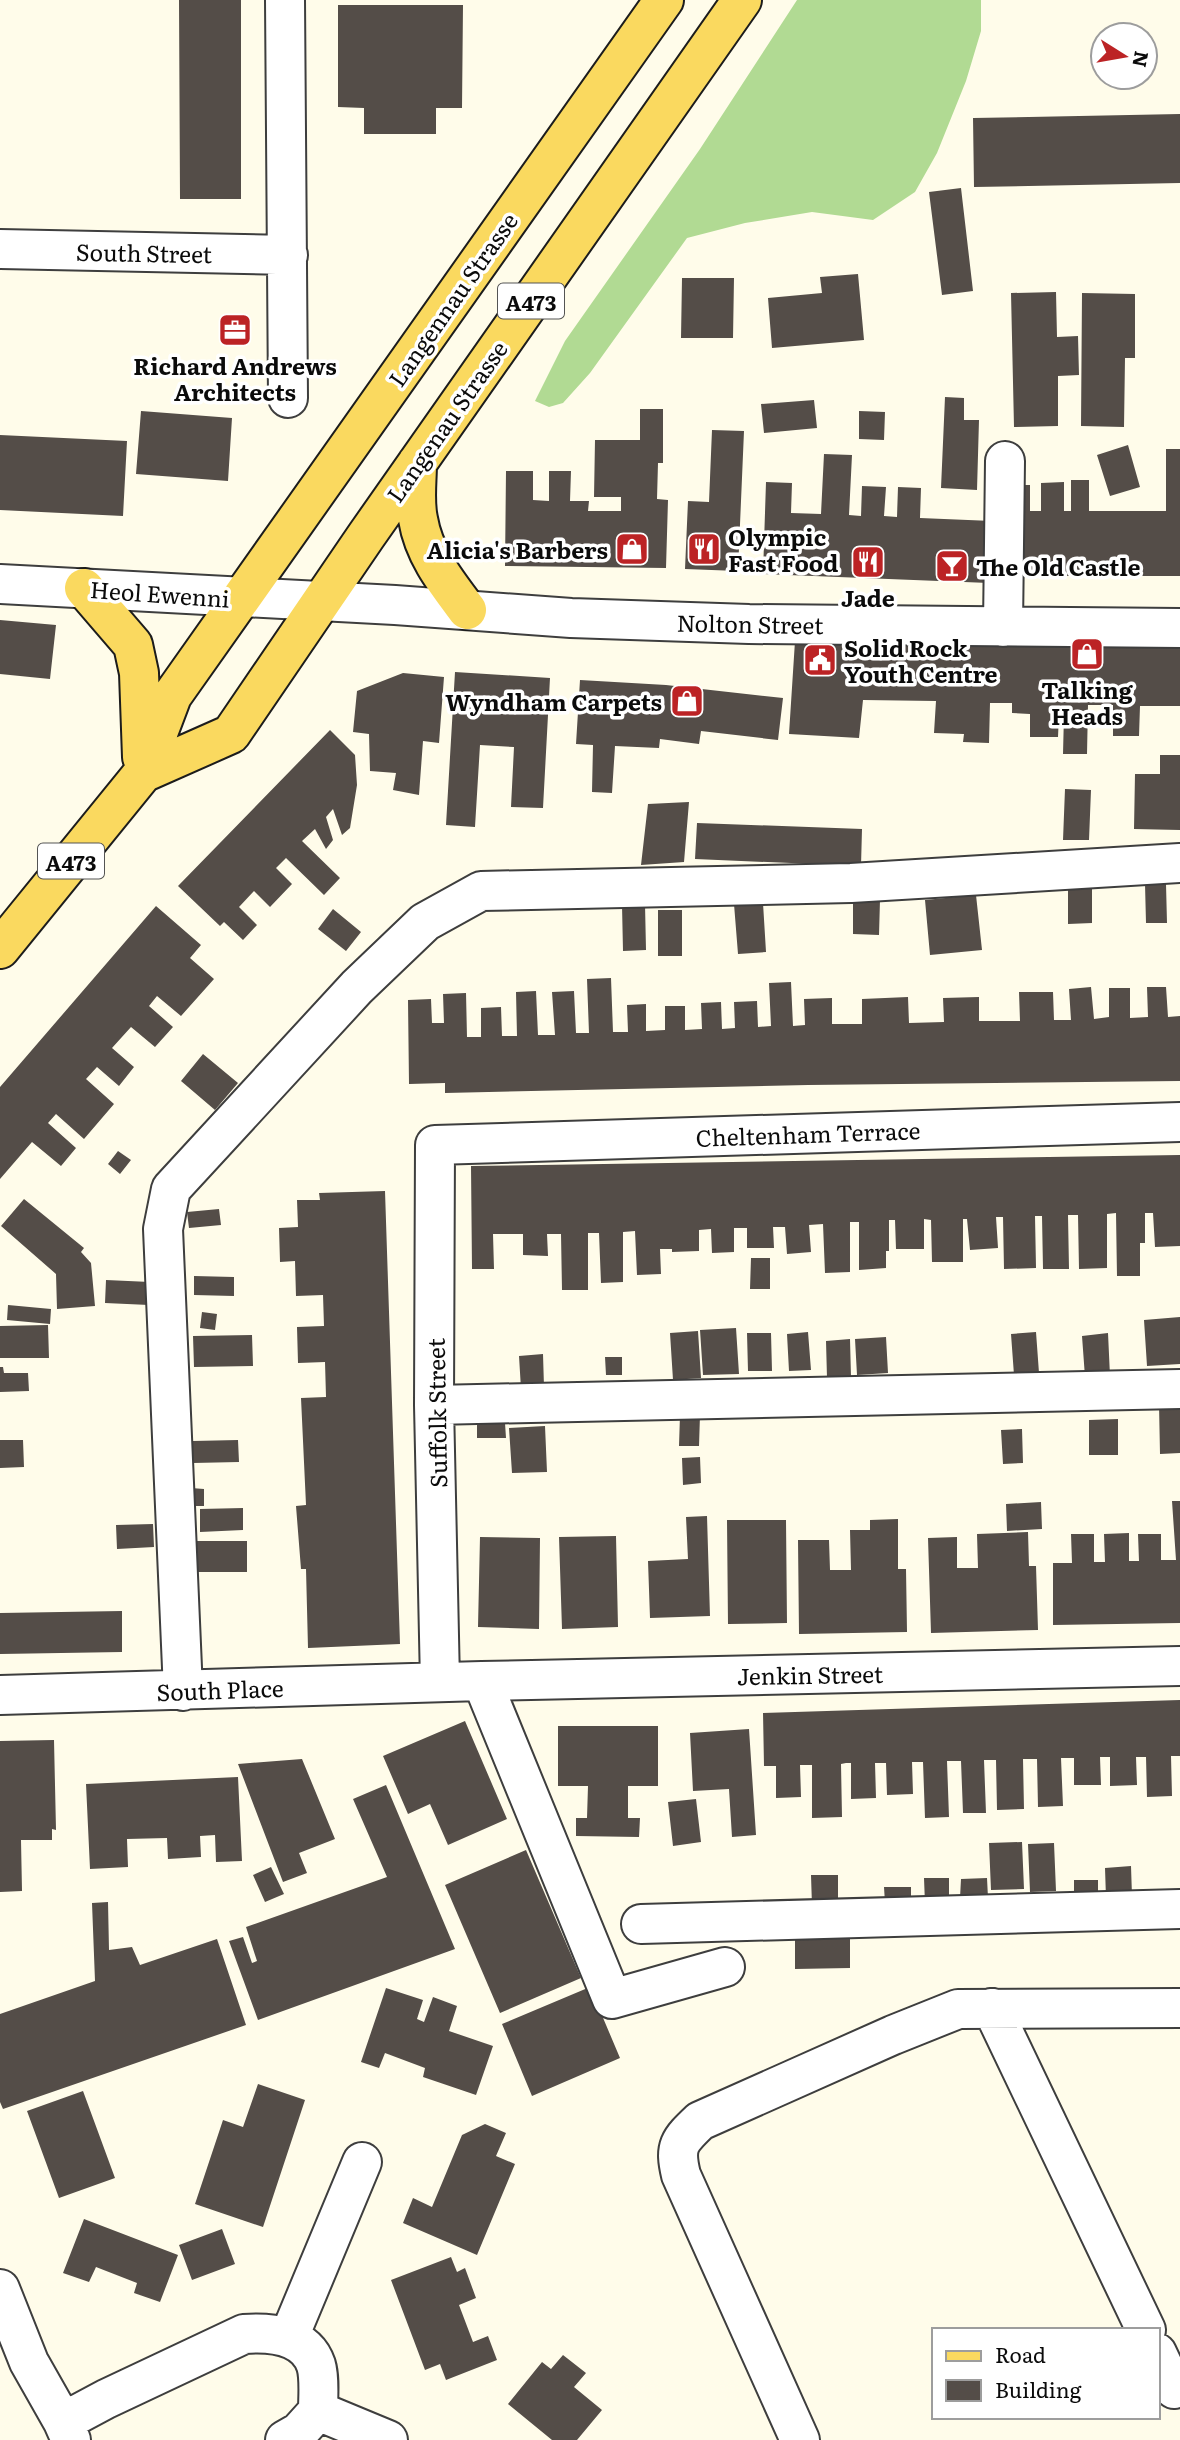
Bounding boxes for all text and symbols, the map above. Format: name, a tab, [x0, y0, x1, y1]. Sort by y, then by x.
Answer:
north arrow	[1089, 21, 1159, 91]
text: N	[1126, 49, 1157, 70]
street label: Langennau Strasse	[379, 205, 525, 393]
street label: South Street	[76, 234, 213, 270]
road number: A473	[498, 284, 564, 318]
office icon: Richard Andrews Architects	[216, 311, 254, 349]
street label: Langenau Strasse	[377, 333, 515, 509]
place label: Richard Andrews Architects	[133, 348, 337, 408]
place label: Olympic Fast Food	[728, 519, 838, 579]
shop icon: Alicia's Barbers	[613, 530, 651, 568]
restaurant icon: Olympic Fast Food	[685, 530, 723, 568]
place label: Alicia's Barbers	[427, 532, 608, 566]
restaurant icon: Jade	[849, 543, 887, 581]
bar icon: The Old Castle	[933, 547, 971, 585]
place label: The Old Castle	[976, 549, 1141, 583]
street label: Heol Ewenni	[89, 571, 231, 615]
place label: Jade	[841, 580, 895, 614]
street label: Nolton Street	[676, 605, 824, 641]
place label: Solid Rock Youth Centre	[844, 630, 998, 690]
shop icon: Talking Heads	[1068, 635, 1106, 673]
public building icon: Solid Rock Youth Centre	[801, 641, 839, 679]
place label: Talking Heads	[1041, 672, 1134, 732]
shop icon: Wyndham Carpets	[668, 682, 706, 720]
place label: Wyndham Carpets	[445, 684, 662, 718]
road number: A473	[38, 844, 104, 878]
street label: Cheltenham Terrace	[695, 1112, 921, 1154]
street label: Suffolk Street	[418, 1337, 454, 1488]
street label: Jenkin Street	[737, 1656, 884, 1692]
street label: South Place	[156, 1670, 284, 1708]
legend	[932, 2328, 1159, 2419]
text: Road	[995, 2338, 1046, 2369]
text: Building	[995, 2373, 1082, 2404]

